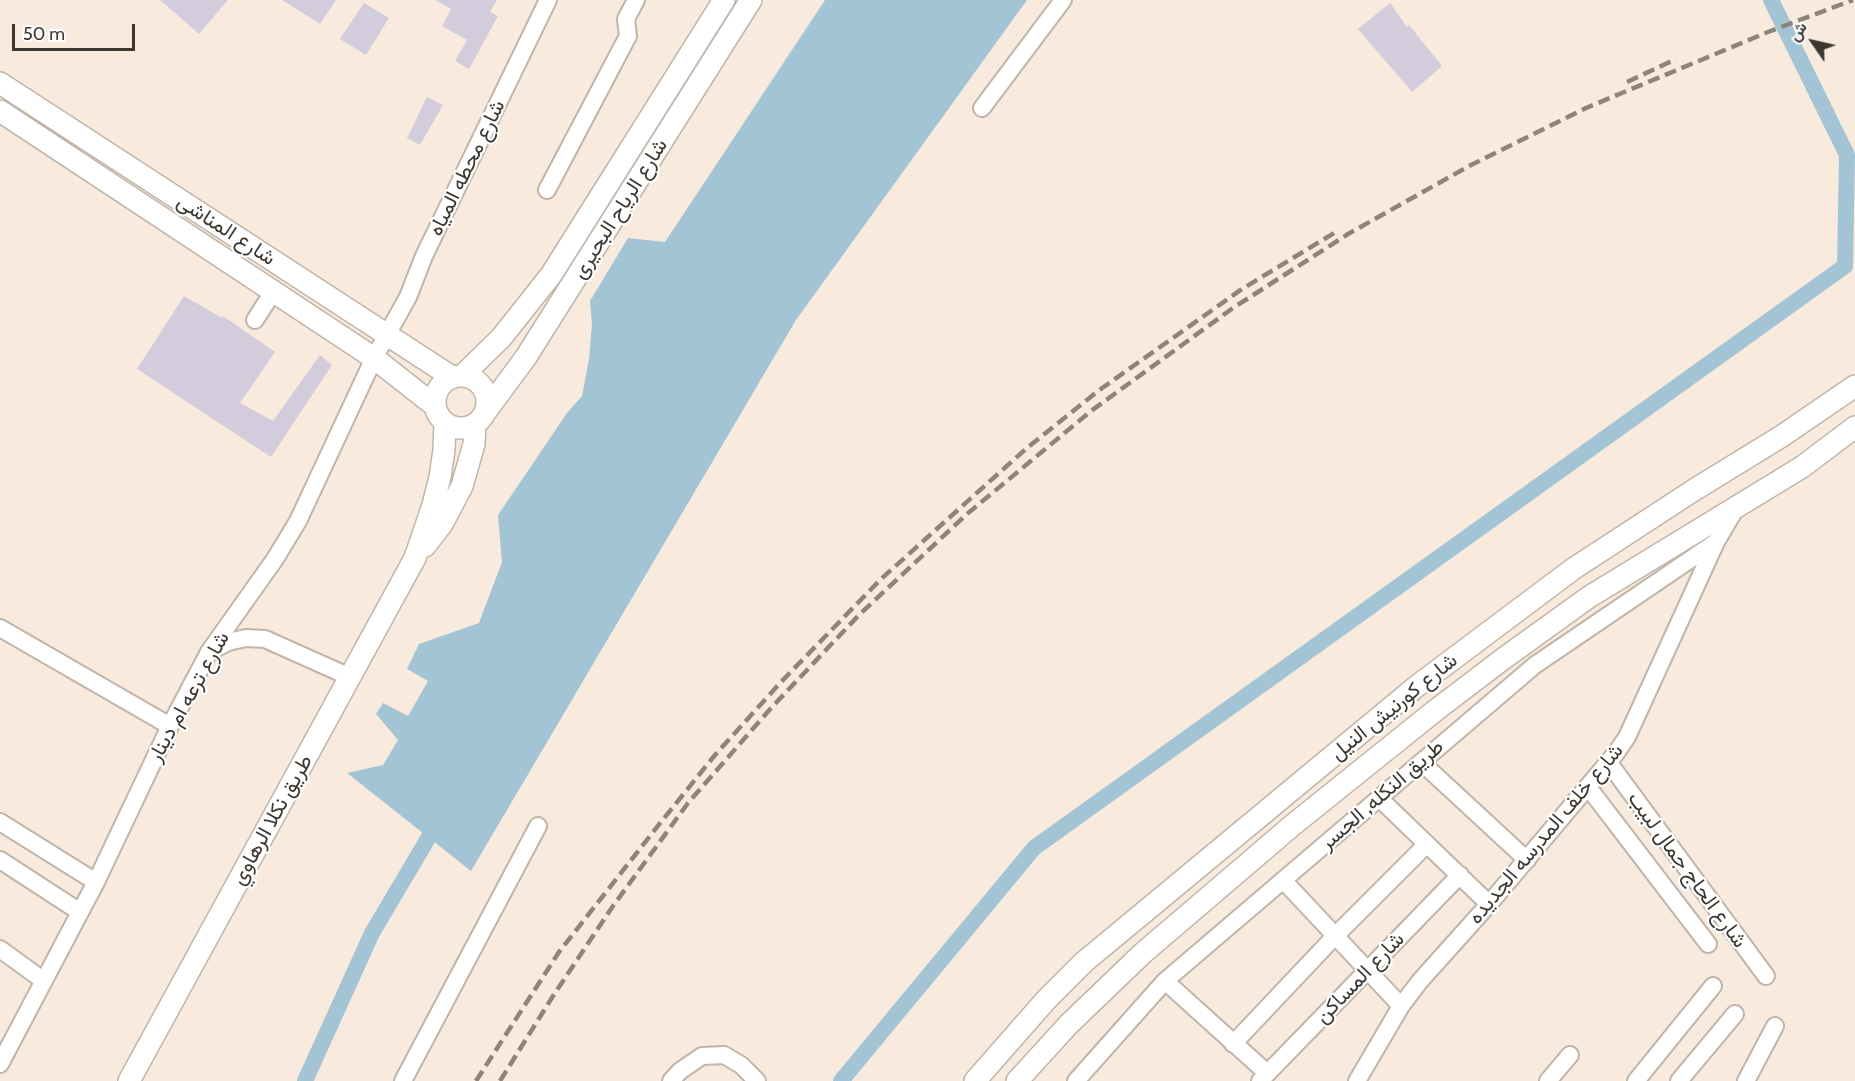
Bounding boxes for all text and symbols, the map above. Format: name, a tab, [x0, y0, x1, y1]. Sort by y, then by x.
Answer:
scale bar	[15, 12, 138, 50]
north arrow	[1783, 12, 1843, 72]
text: ش	[1784, 18, 1811, 45]
text: 50 m	[23, 23, 65, 45]
street label: شارع محطه المياه	[423, 96, 511, 240]
street label: شارع الرياح البحيرى	[567, 134, 673, 284]
street label: شارع المناشى	[172, 189, 280, 271]
street label: شارع ترعه ام دينار	[143, 628, 235, 766]
street label: شارع كورنيش النيل	[1325, 648, 1463, 766]
street label: طريق النكله, الجسر	[1315, 734, 1449, 856]
street label: شارع خلف المدرسه الجديده	[1463, 739, 1629, 929]
street label: طريق نكلا الرهاوي	[226, 750, 318, 890]
street label: شارع الحاج جمال لبيب	[1622, 787, 1752, 953]
street label: شارع المساكن	[1310, 927, 1410, 1029]

